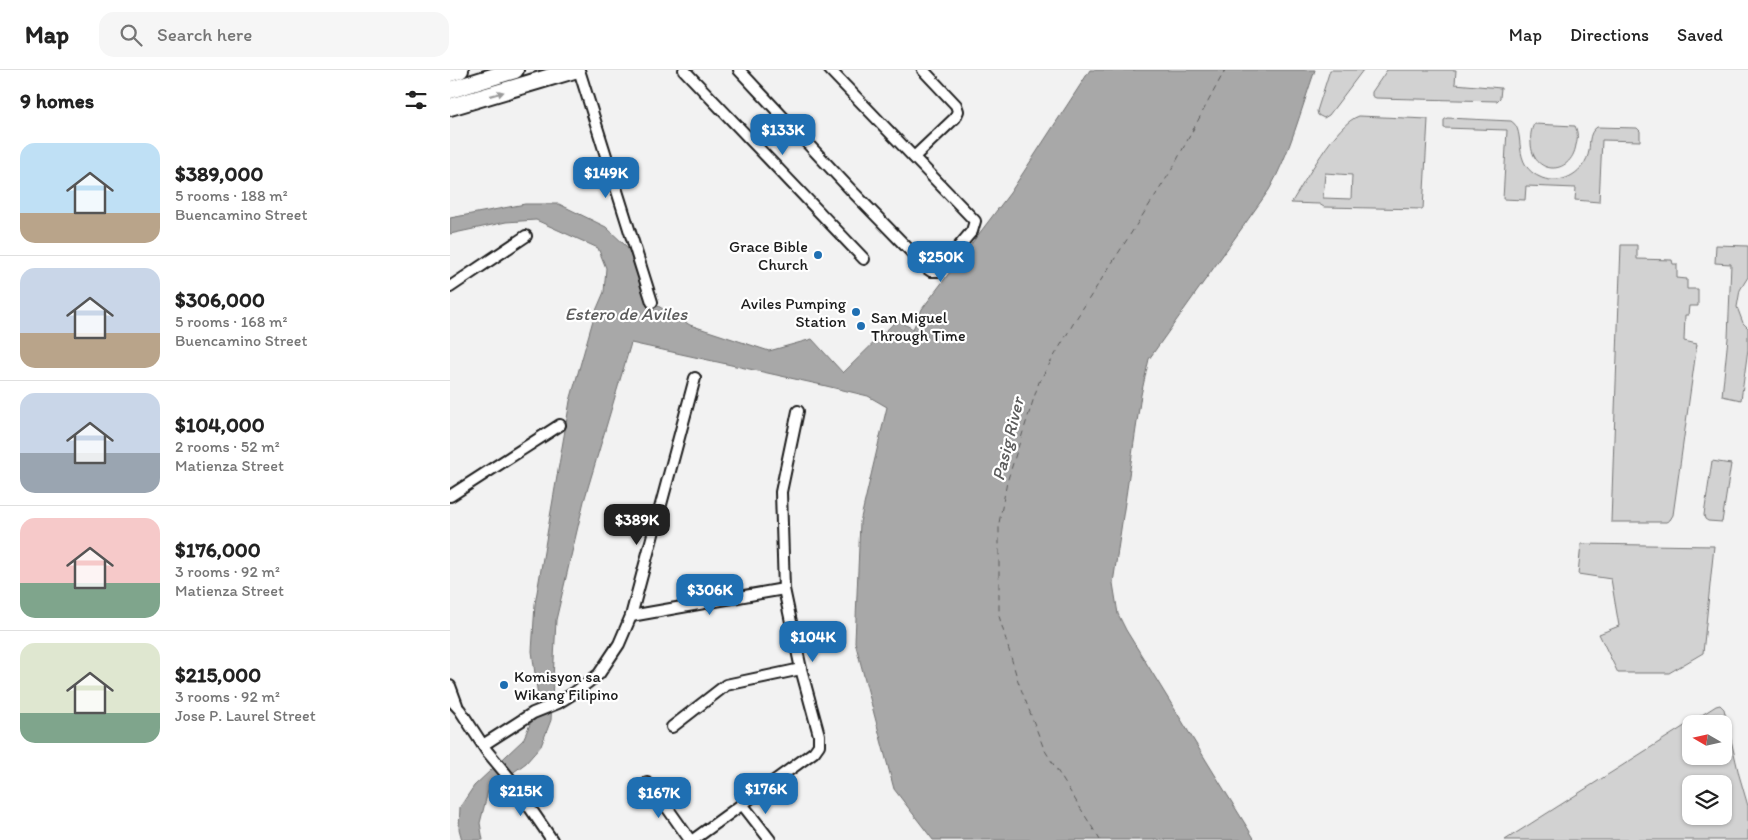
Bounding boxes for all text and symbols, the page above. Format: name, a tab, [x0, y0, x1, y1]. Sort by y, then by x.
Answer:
search box	[99, 12, 449, 57]
text: Map	[25, 20, 69, 49]
icon: search	[117, 21, 145, 49]
text: Search here	[157, 23, 252, 46]
text: Map	[1509, 24, 1542, 46]
text: Directions	[1570, 24, 1649, 46]
text: Saved	[1677, 24, 1723, 46]
icon: filters	[402, 86, 430, 114]
text: 9 homes	[20, 88, 94, 113]
one-way arrow	[489, 89, 504, 97]
pin: $133K	[748, 114, 818, 156]
text: $133K	[761, 120, 805, 139]
pin: $149K	[571, 156, 641, 199]
text: $389,000	[175, 161, 263, 186]
icon: home	[60, 163, 120, 223]
text: $149K	[584, 163, 628, 182]
text: 5 rooms · 188 m²	[175, 186, 288, 205]
text: Buencamino Street	[175, 205, 307, 224]
place label: Grace Bible Church	[729, 237, 808, 274]
pin: $250K	[906, 240, 976, 283]
text: $250K	[918, 247, 964, 266]
marker: Grace Bible Church	[812, 249, 824, 261]
text: $306,000	[175, 287, 265, 312]
icon: home	[60, 288, 120, 348]
place label: Aviles Pumping Station	[741, 294, 847, 331]
water label: Estero de Aviles	[565, 303, 688, 325]
marker: Aviles Pumping Station	[850, 306, 862, 318]
place label: San Miguel Through Time	[871, 308, 966, 345]
text: 5 rooms · 168 m²	[175, 312, 288, 331]
marker: San Miguel Through Time	[855, 320, 867, 332]
text: Buencamino Street	[175, 331, 307, 350]
water label: Pasig River	[987, 393, 1029, 483]
text: $104,000	[175, 412, 265, 437]
icon: home	[60, 413, 120, 473]
text: 2 rooms · 52 m²	[175, 437, 280, 456]
text: Matienza Street	[175, 456, 284, 475]
pin: $389K	[602, 504, 672, 546]
text: $389K	[615, 510, 659, 529]
text: $176,000	[175, 537, 261, 562]
icon: home	[60, 538, 120, 598]
text: 3 rooms · 92 m²	[175, 562, 280, 581]
pin: $306K	[675, 574, 745, 616]
text: $306K	[687, 580, 733, 599]
text: Matienza Street	[175, 581, 284, 600]
pin: $104K	[778, 620, 848, 663]
text: $104K	[790, 627, 836, 646]
text: $215,000	[175, 662, 261, 687]
icon: home	[60, 663, 120, 723]
place label: Komisyon sa Wikang Filipino	[514, 667, 618, 704]
marker: Komisyon sa Wikang Filipino	[498, 679, 510, 691]
text: 3 rooms · 92 m²	[175, 687, 280, 706]
text: Jose P. Laurel Street	[175, 706, 316, 725]
north arrow	[1682, 715, 1732, 765]
map controls	[1682, 715, 1732, 825]
pin: $176K	[731, 772, 801, 815]
pin: $215K	[486, 774, 556, 817]
button: layers	[1682, 775, 1732, 825]
pin: $167K	[624, 776, 694, 819]
text: $176K	[745, 779, 787, 798]
text: $215K	[500, 781, 542, 800]
text: $167K	[638, 783, 680, 802]

